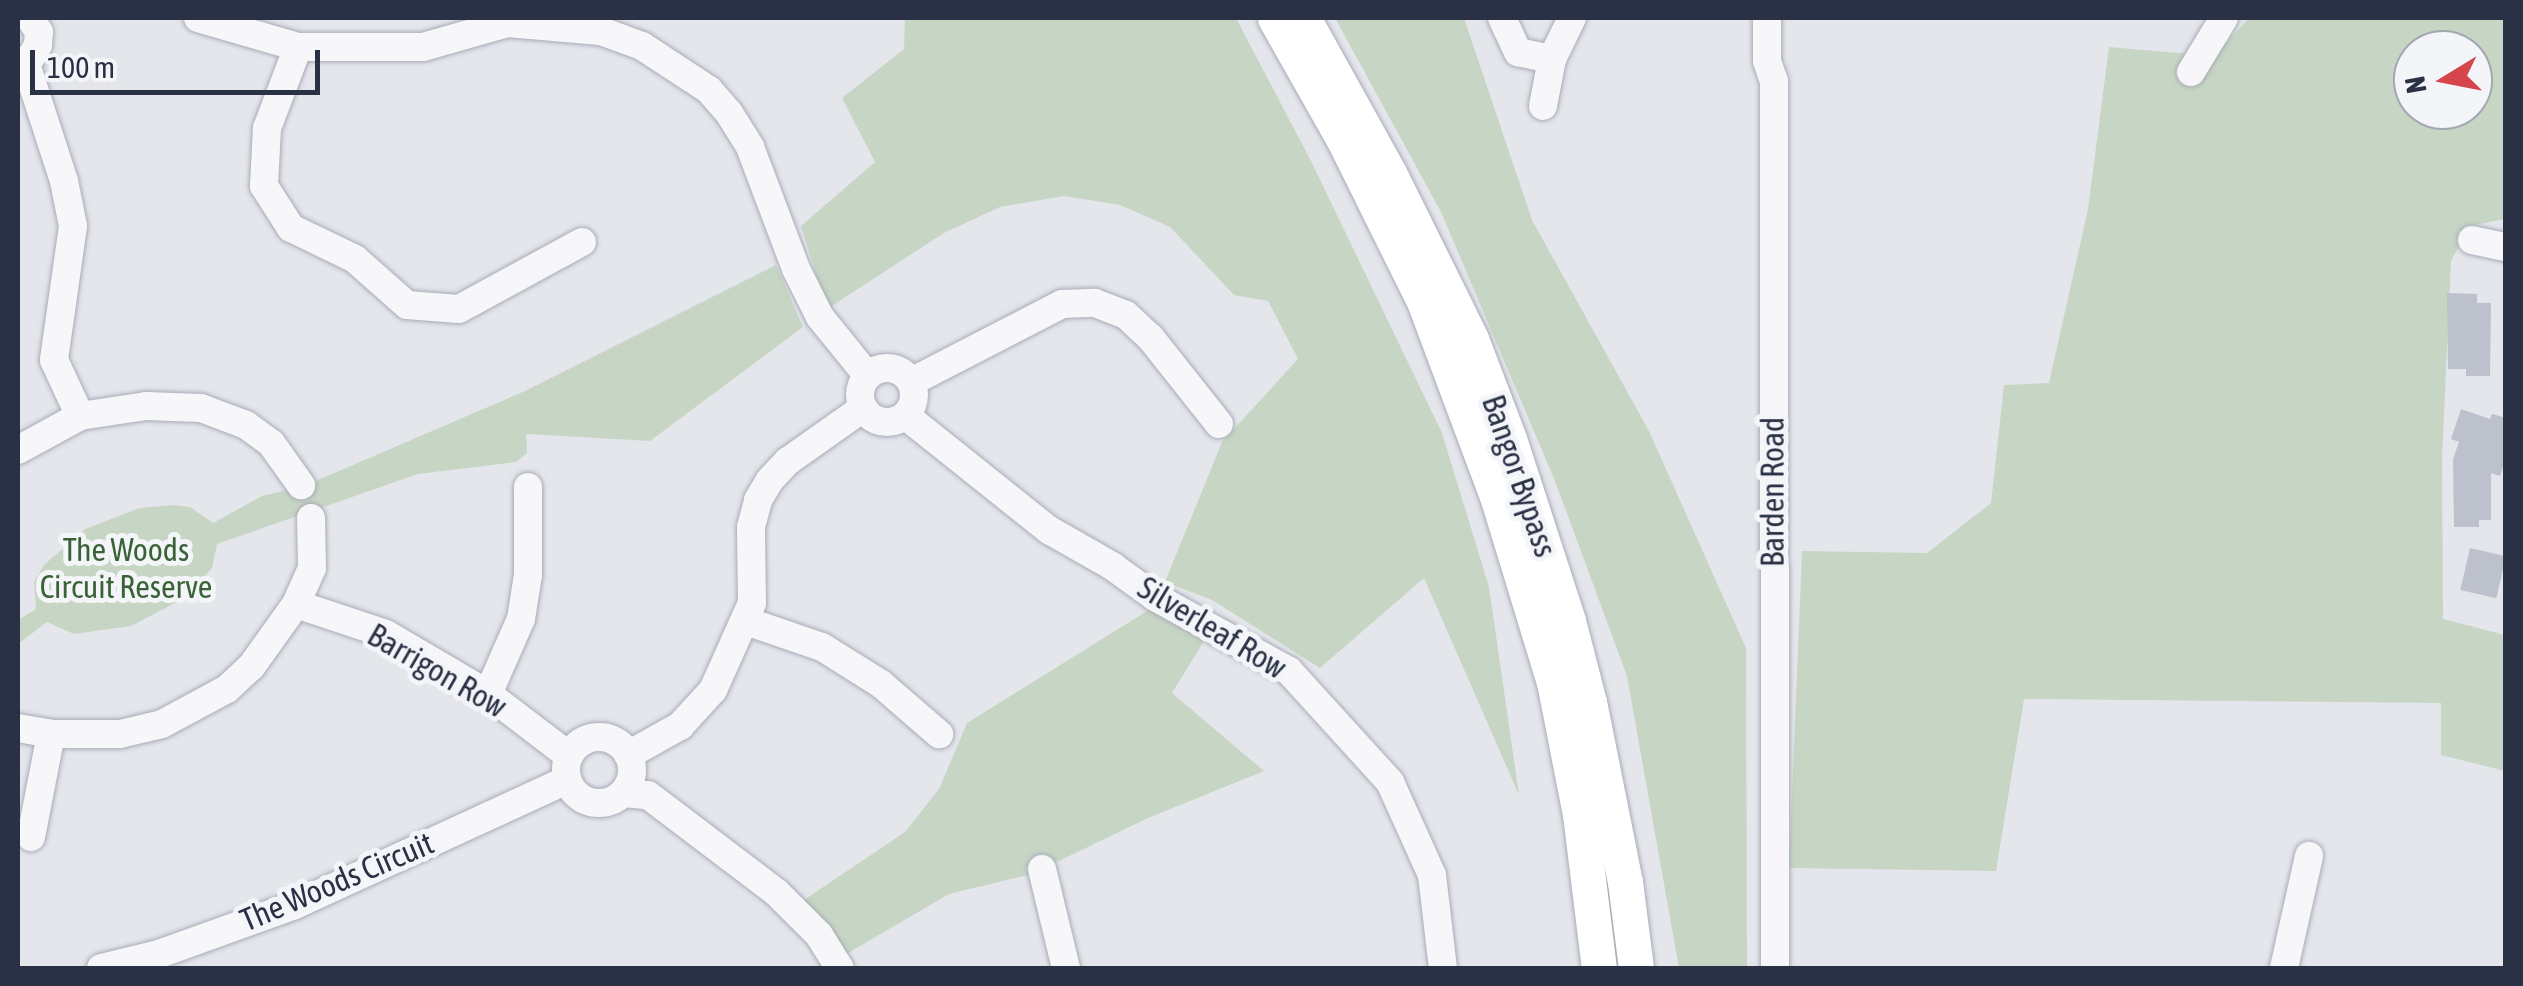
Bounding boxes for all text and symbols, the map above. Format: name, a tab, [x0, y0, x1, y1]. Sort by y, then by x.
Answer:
scale bar	[35, 30, 325, 92]
north arrow	[2393, 30, 2493, 130]
text: 100 m	[47, 50, 115, 84]
text: N	[2398, 74, 2433, 96]
street label: Bangor Bypass	[1473, 390, 1565, 562]
street label: Barden Road	[1754, 417, 1792, 567]
park label: The Woods Circuit Reserve	[40, 532, 212, 607]
street label: Silverleaf Row	[1131, 569, 1293, 687]
street label: Barrigon Row	[361, 616, 513, 726]
street label: The Woods Circuit	[235, 824, 439, 940]

